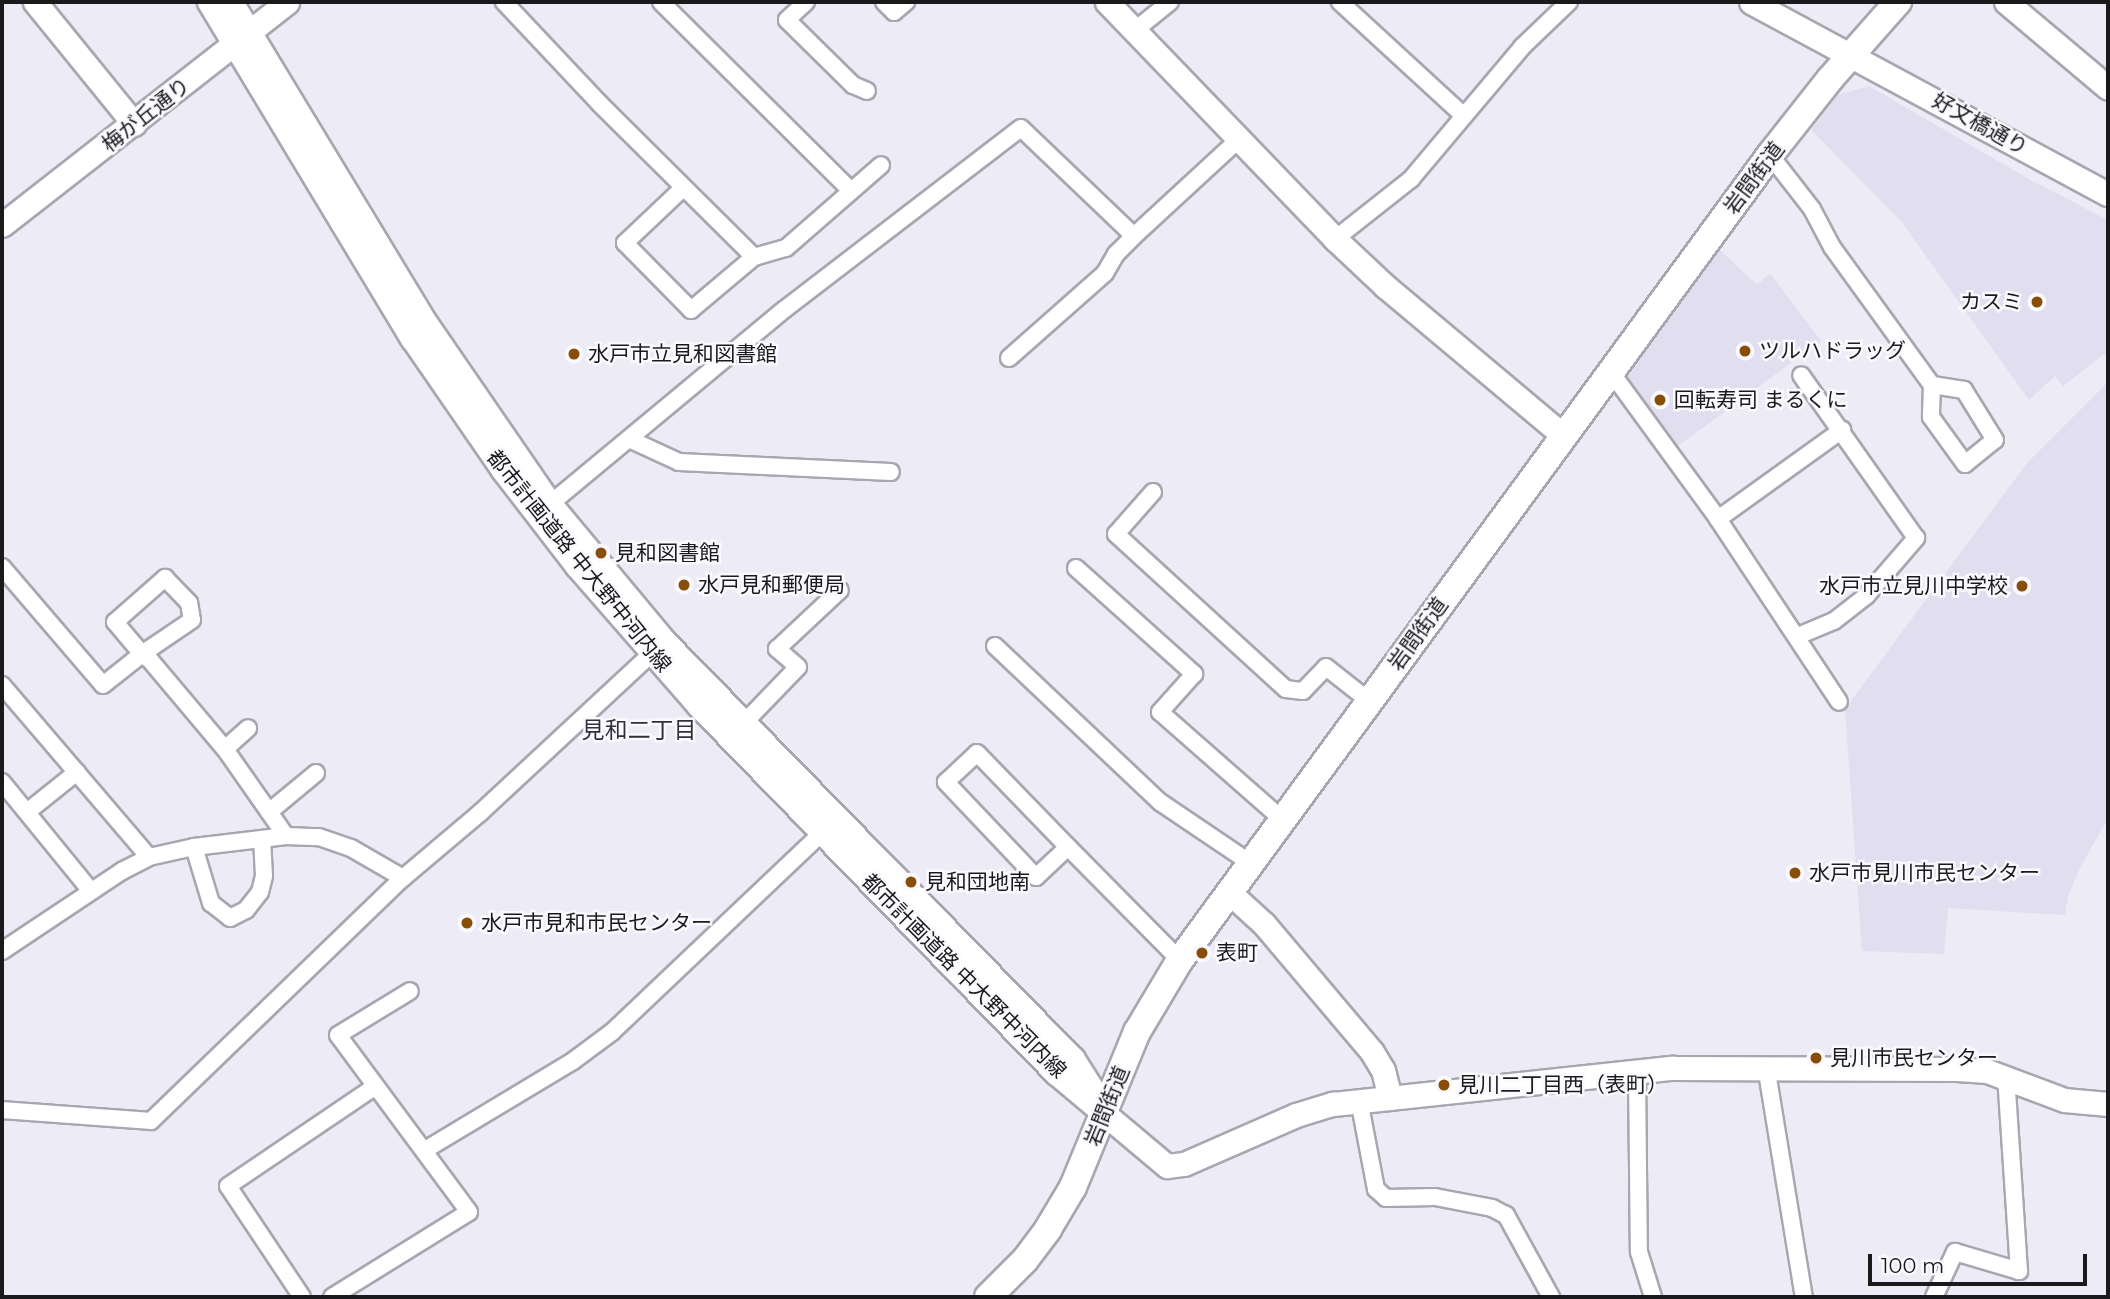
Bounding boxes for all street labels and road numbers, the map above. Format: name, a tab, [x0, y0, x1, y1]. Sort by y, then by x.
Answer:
street label: 梅が丘通り	[97, 73, 195, 157]
street label: 好文橋通り	[1928, 88, 2032, 160]
street label: 岩間街道	[1719, 137, 1789, 219]
street label: 都市計画道路 中大野中河内線	[482, 445, 676, 677]
street label: 岩間街道	[1383, 593, 1453, 675]
street label: 都市計画道路 中大野中河内線	[857, 869, 1071, 1083]
street label: 岩間街道	[1080, 1062, 1134, 1150]

